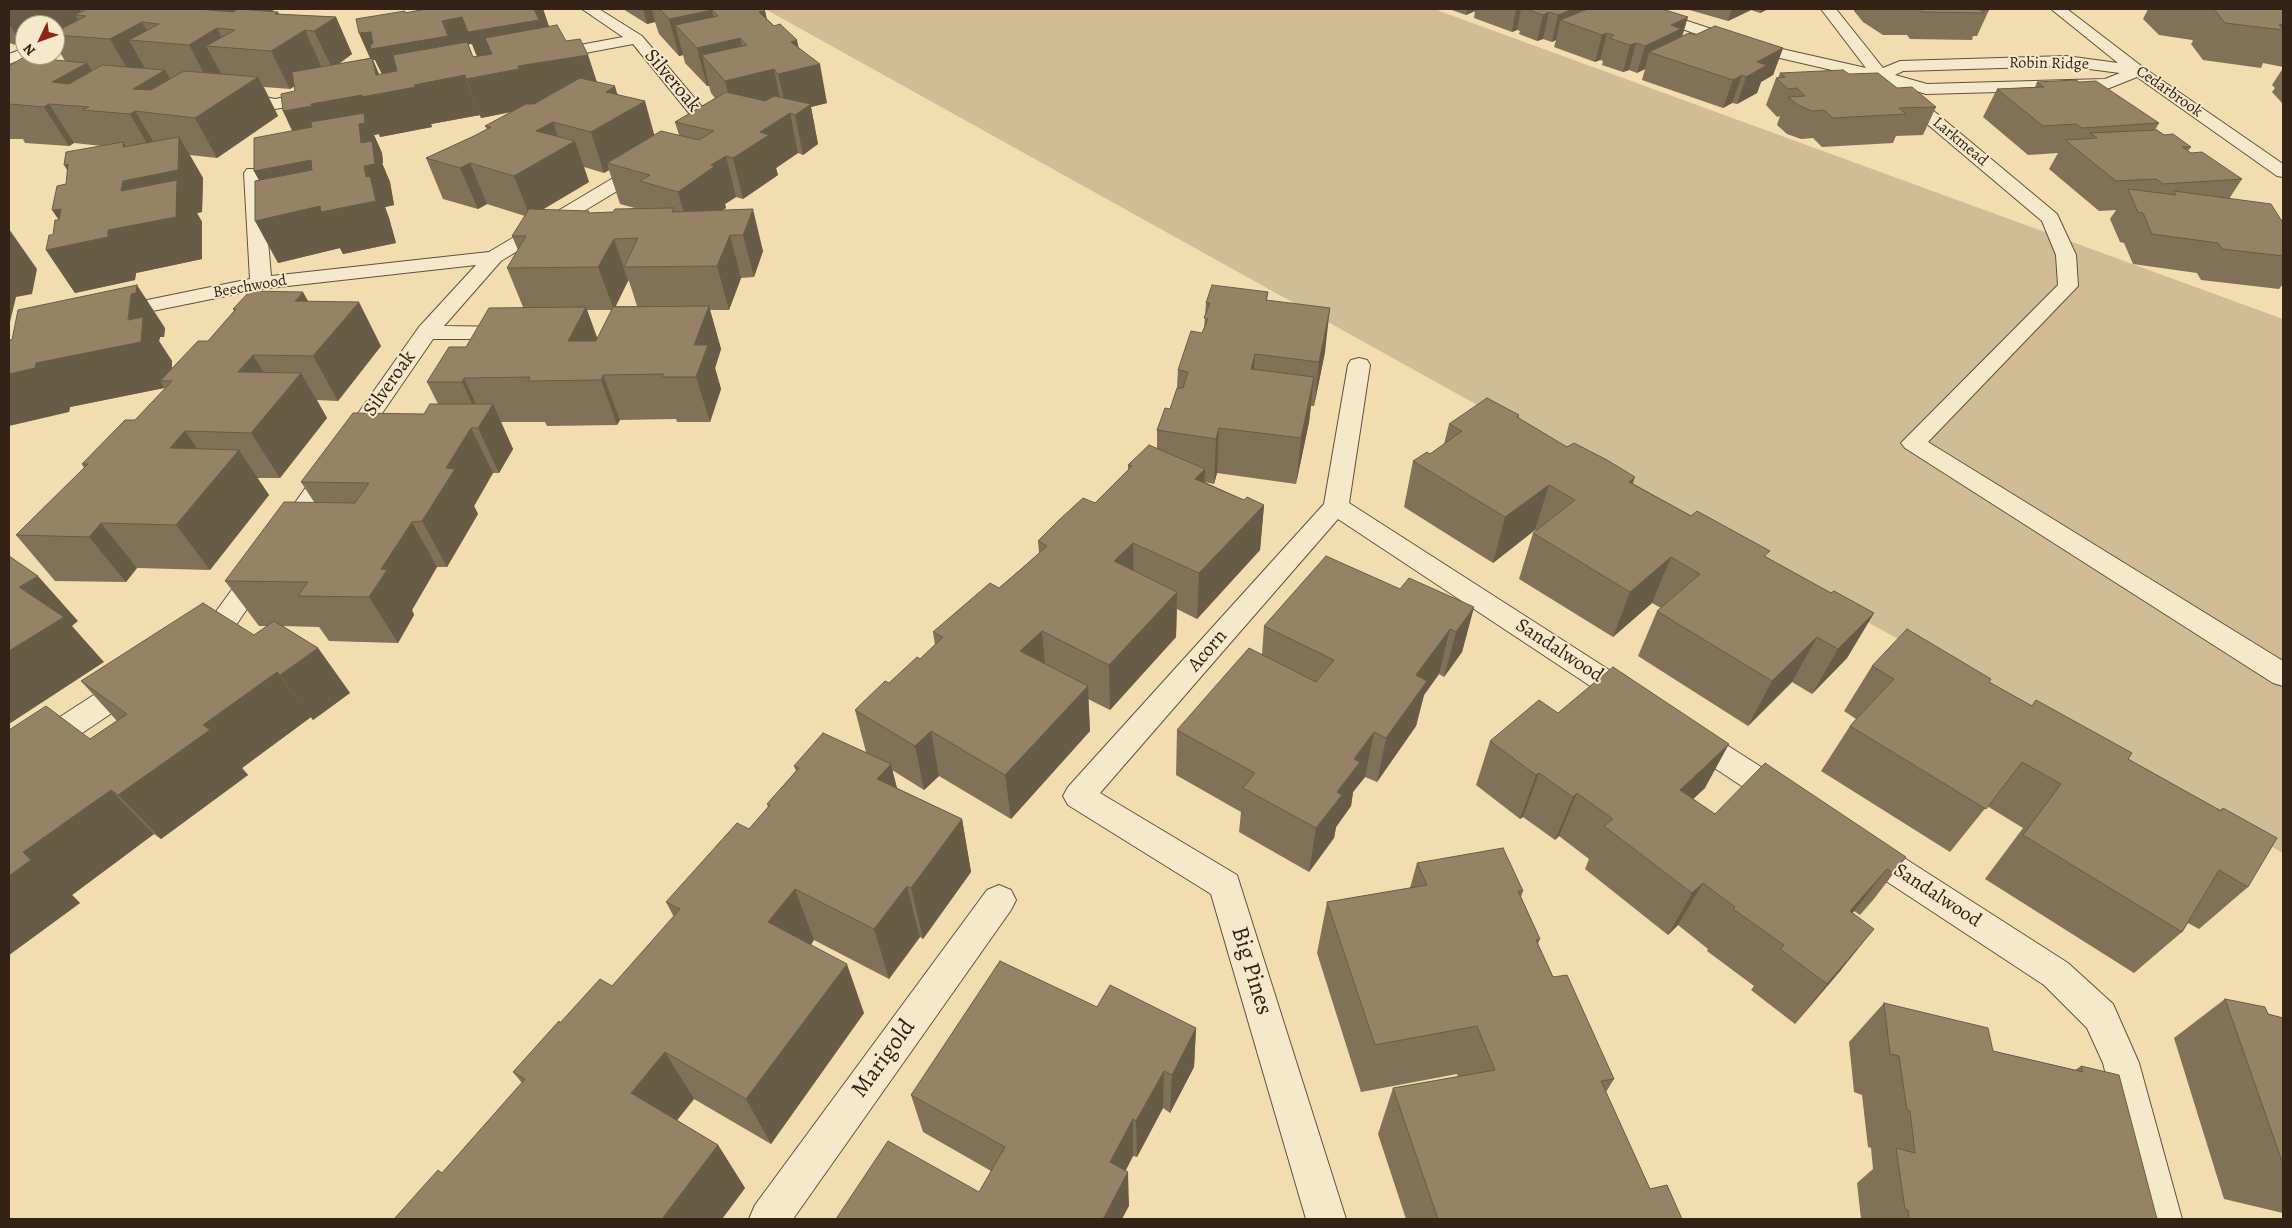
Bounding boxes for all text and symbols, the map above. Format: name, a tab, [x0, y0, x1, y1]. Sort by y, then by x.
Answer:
north arrow	[15, 15, 65, 65]
text: N	[19, 40, 40, 60]
street label: Silveroak	[639, 45, 705, 117]
street label: Robin Ridge	[2009, 54, 2089, 74]
street label: Cedarbrook	[2132, 62, 2206, 122]
street label: Larkmead	[1928, 113, 1992, 171]
street label: Beechwood	[212, 271, 288, 303]
street label: Silveroak	[359, 346, 421, 422]
street label: Sandalwood	[1511, 614, 1607, 688]
street label: Acorn	[1183, 625, 1233, 677]
street label: Sandalwood	[1889, 859, 1985, 933]
street label: Big Pines	[1224, 923, 1278, 1019]
street label: Marigold	[846, 1014, 922, 1104]

